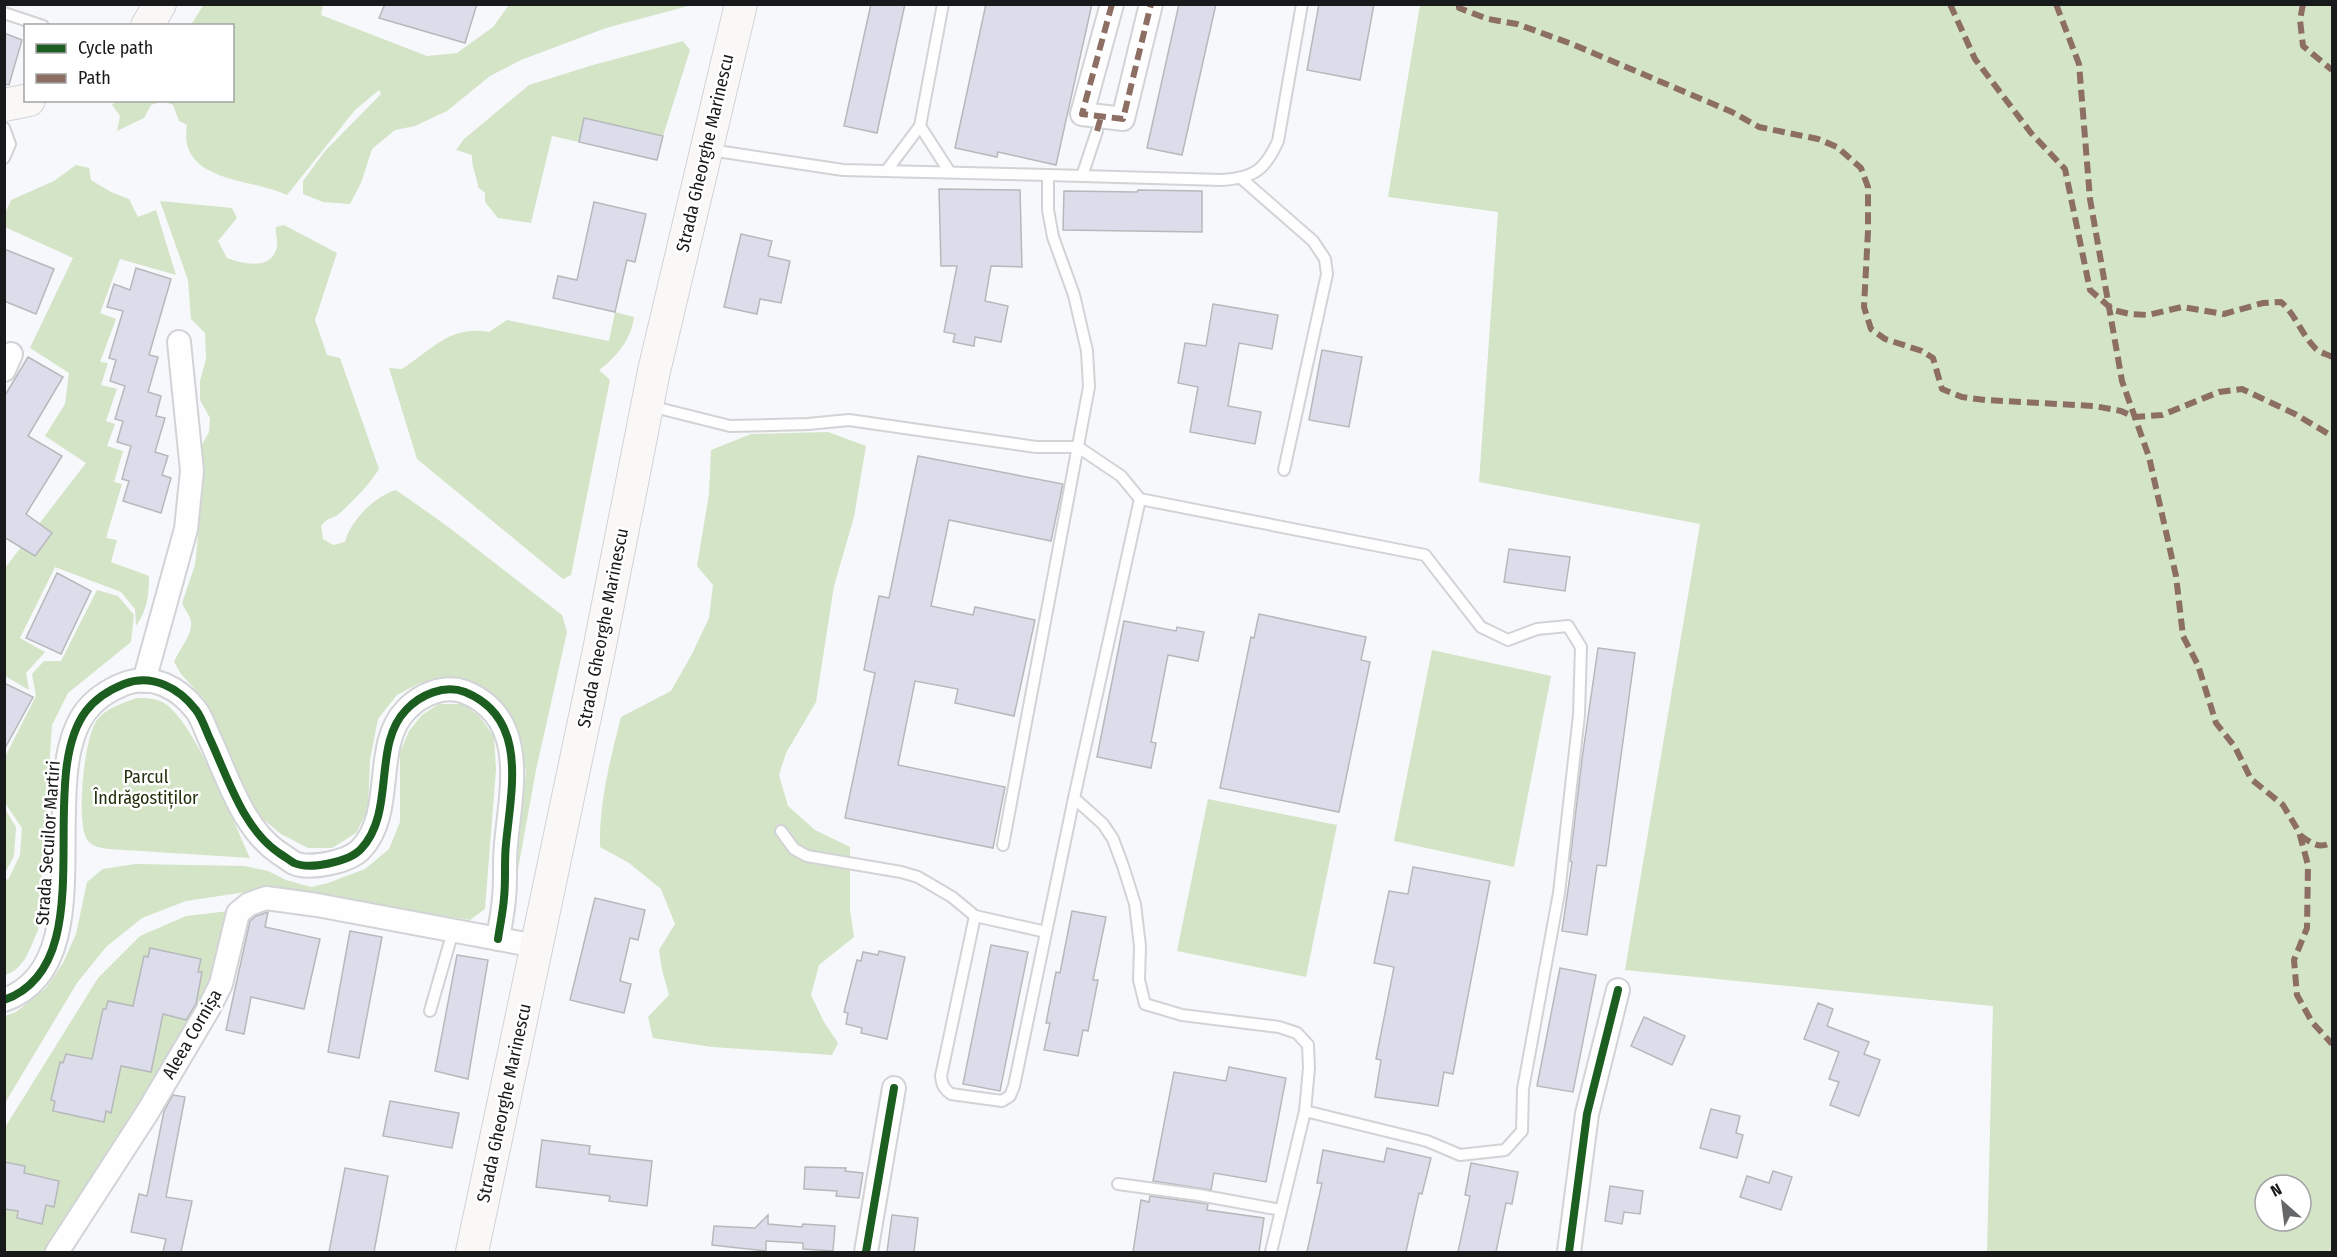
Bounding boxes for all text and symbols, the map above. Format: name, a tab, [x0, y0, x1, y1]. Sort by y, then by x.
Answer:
legend	[24, 24, 234, 102]
text: Cycle path	[78, 37, 153, 59]
street label: Strada Gheorghe Marinescu	[671, 52, 739, 254]
text: Path	[78, 67, 111, 89]
street label: Strada Gheorghe Marinescu	[573, 526, 633, 730]
street label: Strada Secuilor Martiri	[31, 760, 65, 926]
park label: Parcul Îndrăgostiților	[93, 766, 199, 809]
street label: Aleea Cornișa	[158, 985, 227, 1083]
street label: Strada Gheorghe Marinescu	[472, 1002, 536, 1204]
north arrow	[2253, 1173, 2313, 1233]
text: N	[2267, 1180, 2285, 1201]

